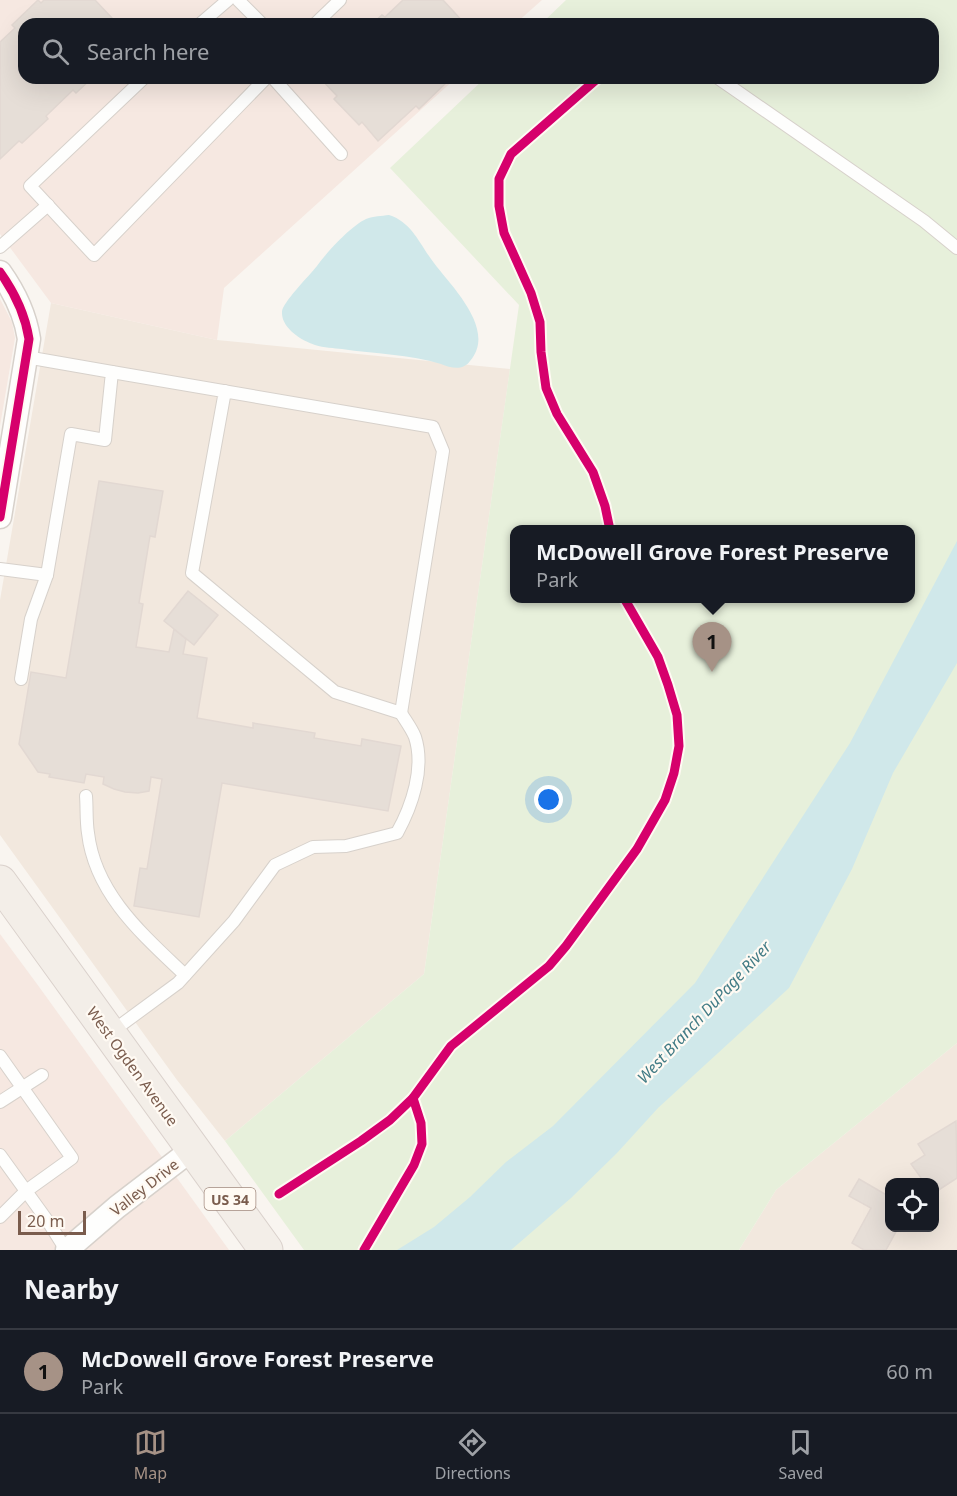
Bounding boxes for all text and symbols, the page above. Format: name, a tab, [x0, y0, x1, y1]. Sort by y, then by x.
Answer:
search box	[18, 18, 939, 84]
icon: search	[39, 35, 72, 68]
text: Search here	[87, 36, 209, 66]
popup	[510, 525, 915, 603]
text: McDowell Grove Forest Preserve	[536, 536, 889, 566]
text: Park	[536, 566, 578, 593]
pin: 1	[692, 622, 732, 672]
your location	[534, 785, 563, 814]
water label: West Branch DuPage River	[632, 936, 776, 1088]
street label: West Ogden Avenue	[83, 1002, 183, 1130]
street label: Valley Drive	[106, 1154, 182, 1220]
map controls	[885, 1178, 939, 1232]
button: locate	[885, 1178, 939, 1232]
road number: US 34	[204, 1188, 256, 1210]
scale bar	[18, 1208, 86, 1236]
text: 20 m	[27, 1210, 64, 1232]
text: Nearby	[24, 1271, 119, 1307]
text: McDowell Grove Forest Preserve	[81, 1343, 434, 1373]
text: 1	[38, 1358, 49, 1385]
text: 60 m	[886, 1358, 933, 1385]
text: Park	[81, 1373, 123, 1400]
tab: Map	[134, 1426, 167, 1484]
tab: Directions	[435, 1426, 511, 1484]
tab: Saved	[778, 1426, 823, 1484]

